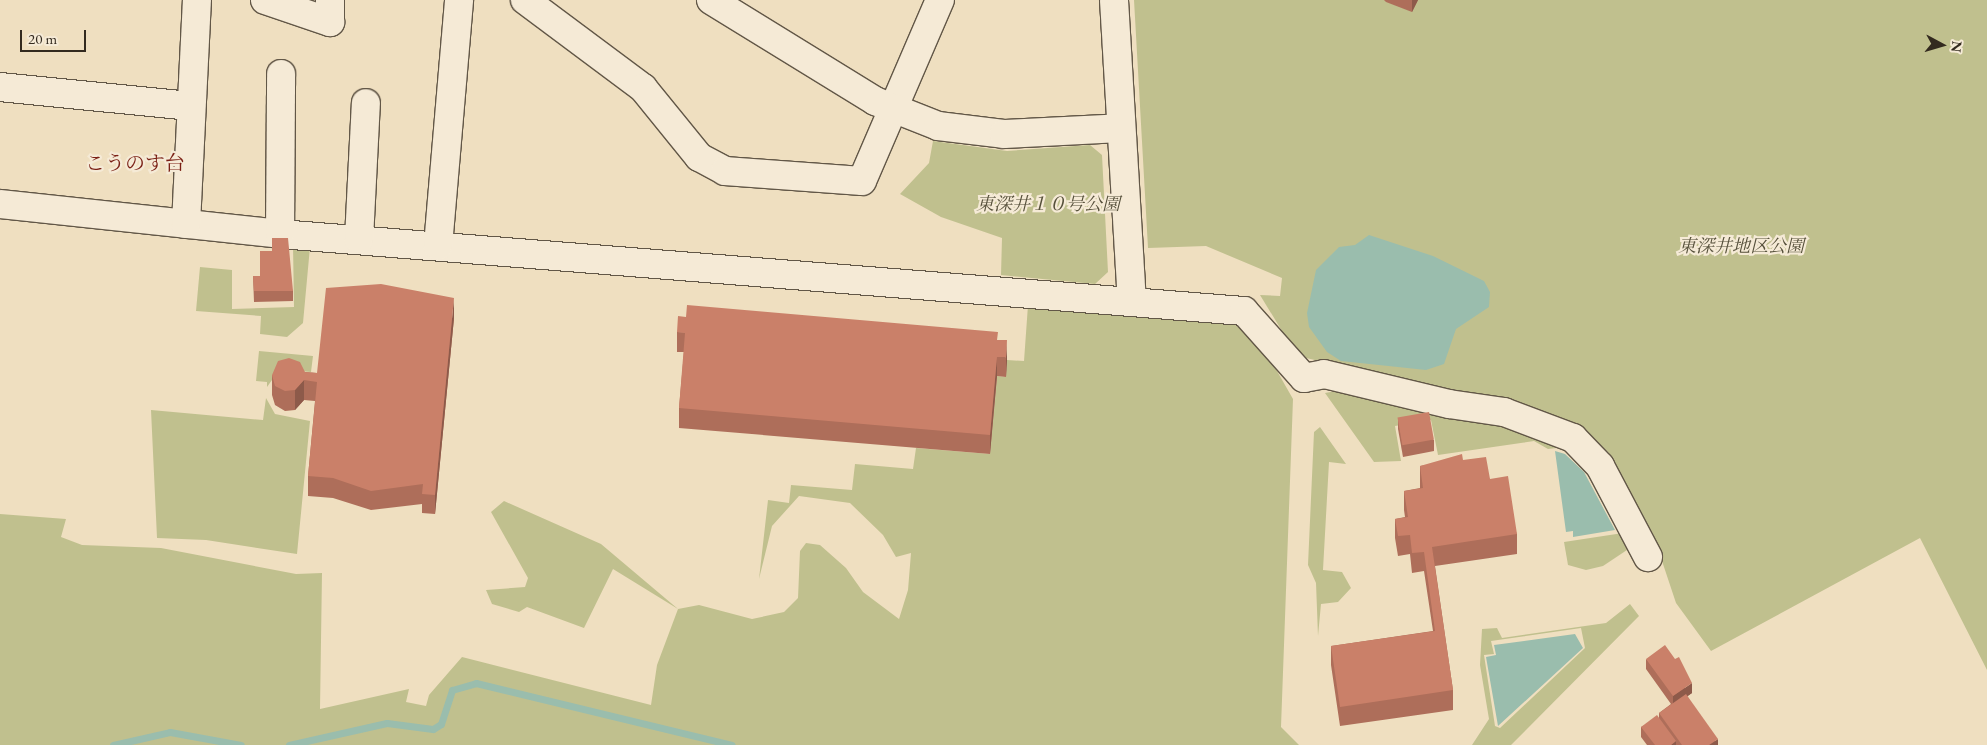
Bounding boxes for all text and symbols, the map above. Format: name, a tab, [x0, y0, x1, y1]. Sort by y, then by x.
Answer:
scale bar	[22, 20, 89, 52]
north arrow	[1917, 20, 1967, 70]
text: 20 m	[28, 29, 57, 48]
text: N	[1947, 40, 1966, 53]
district label: こうのす台	[85, 151, 185, 175]
park label: 東深井１０号公園	[976, 193, 1120, 215]
park label: 東深井地区公園	[1678, 235, 1804, 257]

